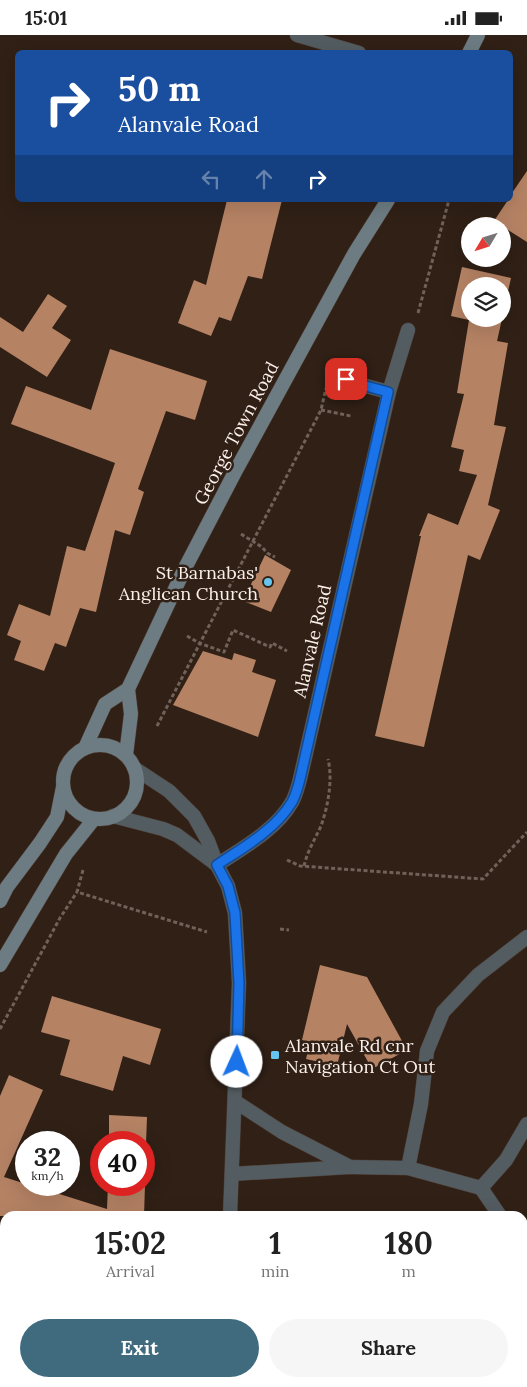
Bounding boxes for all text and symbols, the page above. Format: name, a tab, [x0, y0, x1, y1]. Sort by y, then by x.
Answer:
text: 15:01	[25, 6, 68, 30]
text: 50 m	[118, 66, 201, 111]
icon: right	[35, 70, 100, 135]
text: Alanvale Road	[118, 110, 259, 138]
icon: left	[197, 165, 225, 193]
icon: ahead	[250, 165, 278, 193]
icon: right	[303, 165, 331, 193]
north arrow	[461, 217, 511, 267]
map controls	[461, 217, 511, 327]
button: layers	[461, 277, 511, 327]
street label: George Town Road	[189, 357, 284, 508]
pin	[325, 358, 367, 400]
icon: arrive	[332, 365, 360, 393]
place label: St Barnabas' Anglican Church	[118, 561, 258, 605]
marker: St Barnabas' Anglican Church	[262, 576, 274, 588]
street label: Alanvale Road	[288, 582, 336, 701]
place label: Alanvale Rd cnr Navigation Ct Out	[284, 1034, 435, 1078]
position arrow	[210, 1035, 262, 1087]
marker: Alanvale Rd cnr Navigation Ct Out	[269, 1049, 281, 1061]
speed limit sign: 40	[90, 1131, 155, 1196]
text: 32	[34, 1141, 61, 1173]
text: km/h	[31, 1168, 64, 1183]
text: 15:02	[95, 1224, 166, 1262]
text: 1	[269, 1224, 281, 1262]
text: 180	[385, 1224, 433, 1262]
text: Arrival	[106, 1261, 155, 1281]
text: min	[261, 1261, 290, 1281]
text: m	[402, 1261, 416, 1281]
button: Exit	[20, 1319, 259, 1377]
button: Share	[269, 1319, 508, 1377]

